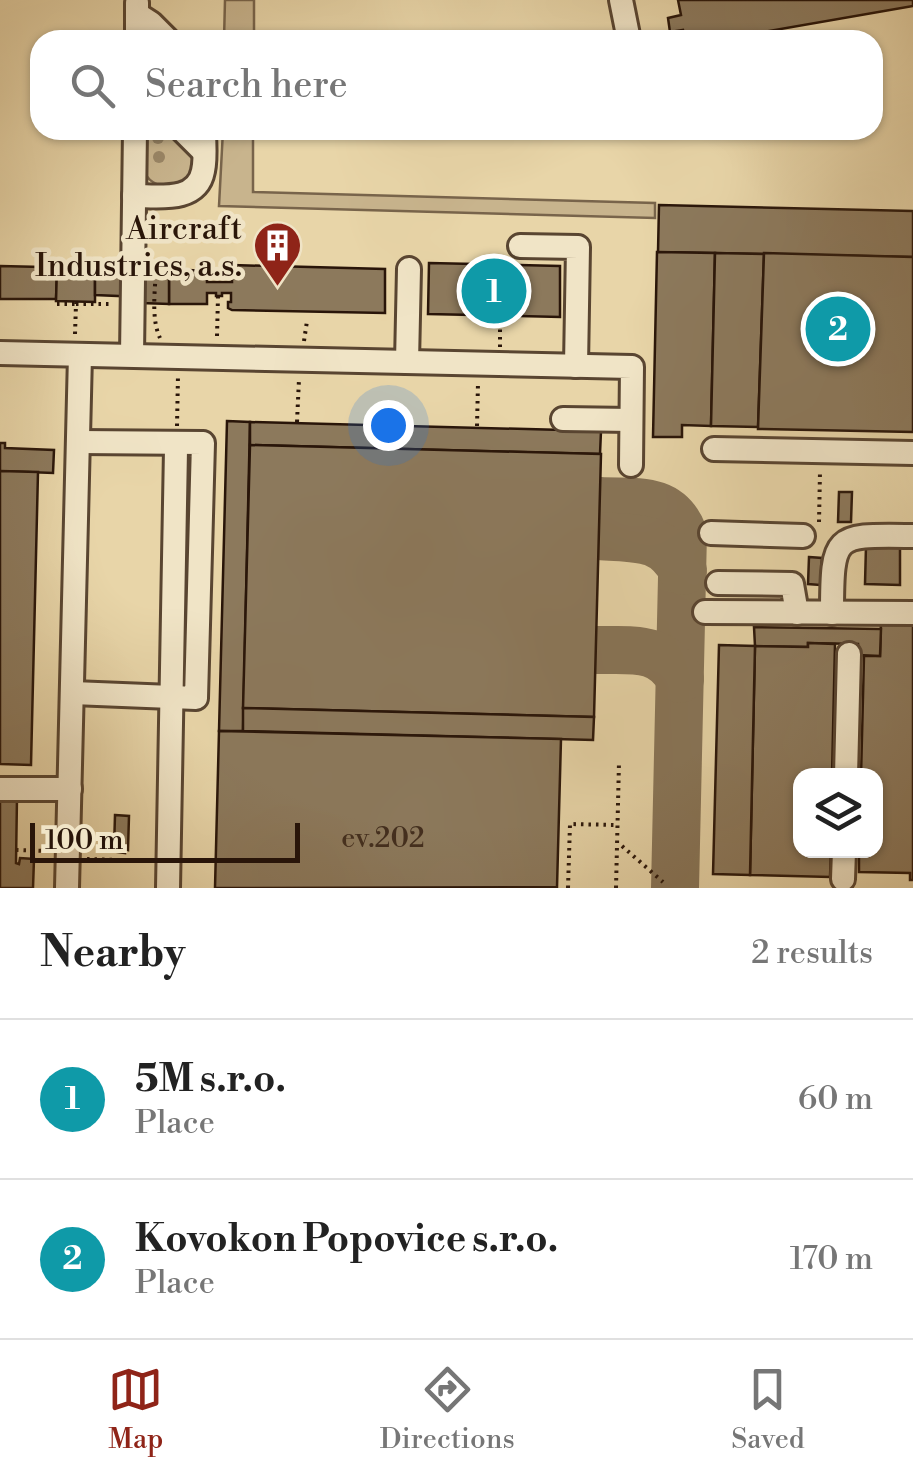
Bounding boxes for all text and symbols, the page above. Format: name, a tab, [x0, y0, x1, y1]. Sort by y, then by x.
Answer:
search box	[30, 30, 883, 140]
icon: search	[65, 58, 120, 113]
text: Search here	[145, 62, 348, 109]
place label: Aircraft Industries, a.s.	[35, 209, 242, 286]
building icon: Aircraft Industries, a.s.	[251, 220, 303, 288]
pin: 1	[462, 254, 526, 328]
pin: 2	[806, 292, 870, 366]
your location	[363, 400, 414, 451]
map controls	[793, 768, 883, 858]
button: layers	[793, 768, 883, 858]
scale bar	[30, 818, 300, 863]
house number: ev.202	[341, 821, 425, 856]
text: 100 m	[45, 823, 124, 858]
text: Nearby	[40, 927, 185, 980]
text: 2 results	[751, 933, 873, 973]
text: 5M s.r.o.	[135, 1056, 286, 1103]
text: 1	[65, 1079, 80, 1119]
text: 60 m	[798, 1079, 873, 1119]
text: Place	[135, 1103, 215, 1143]
text: Kovokon Popovice s.r.o.	[135, 1216, 558, 1263]
text: 2	[62, 1239, 83, 1279]
text: 170 m	[790, 1239, 873, 1279]
text: Place	[135, 1263, 215, 1303]
tab: Map	[108, 1362, 163, 1457]
tab: Directions	[380, 1362, 515, 1457]
tab: Saved	[731, 1362, 805, 1457]

